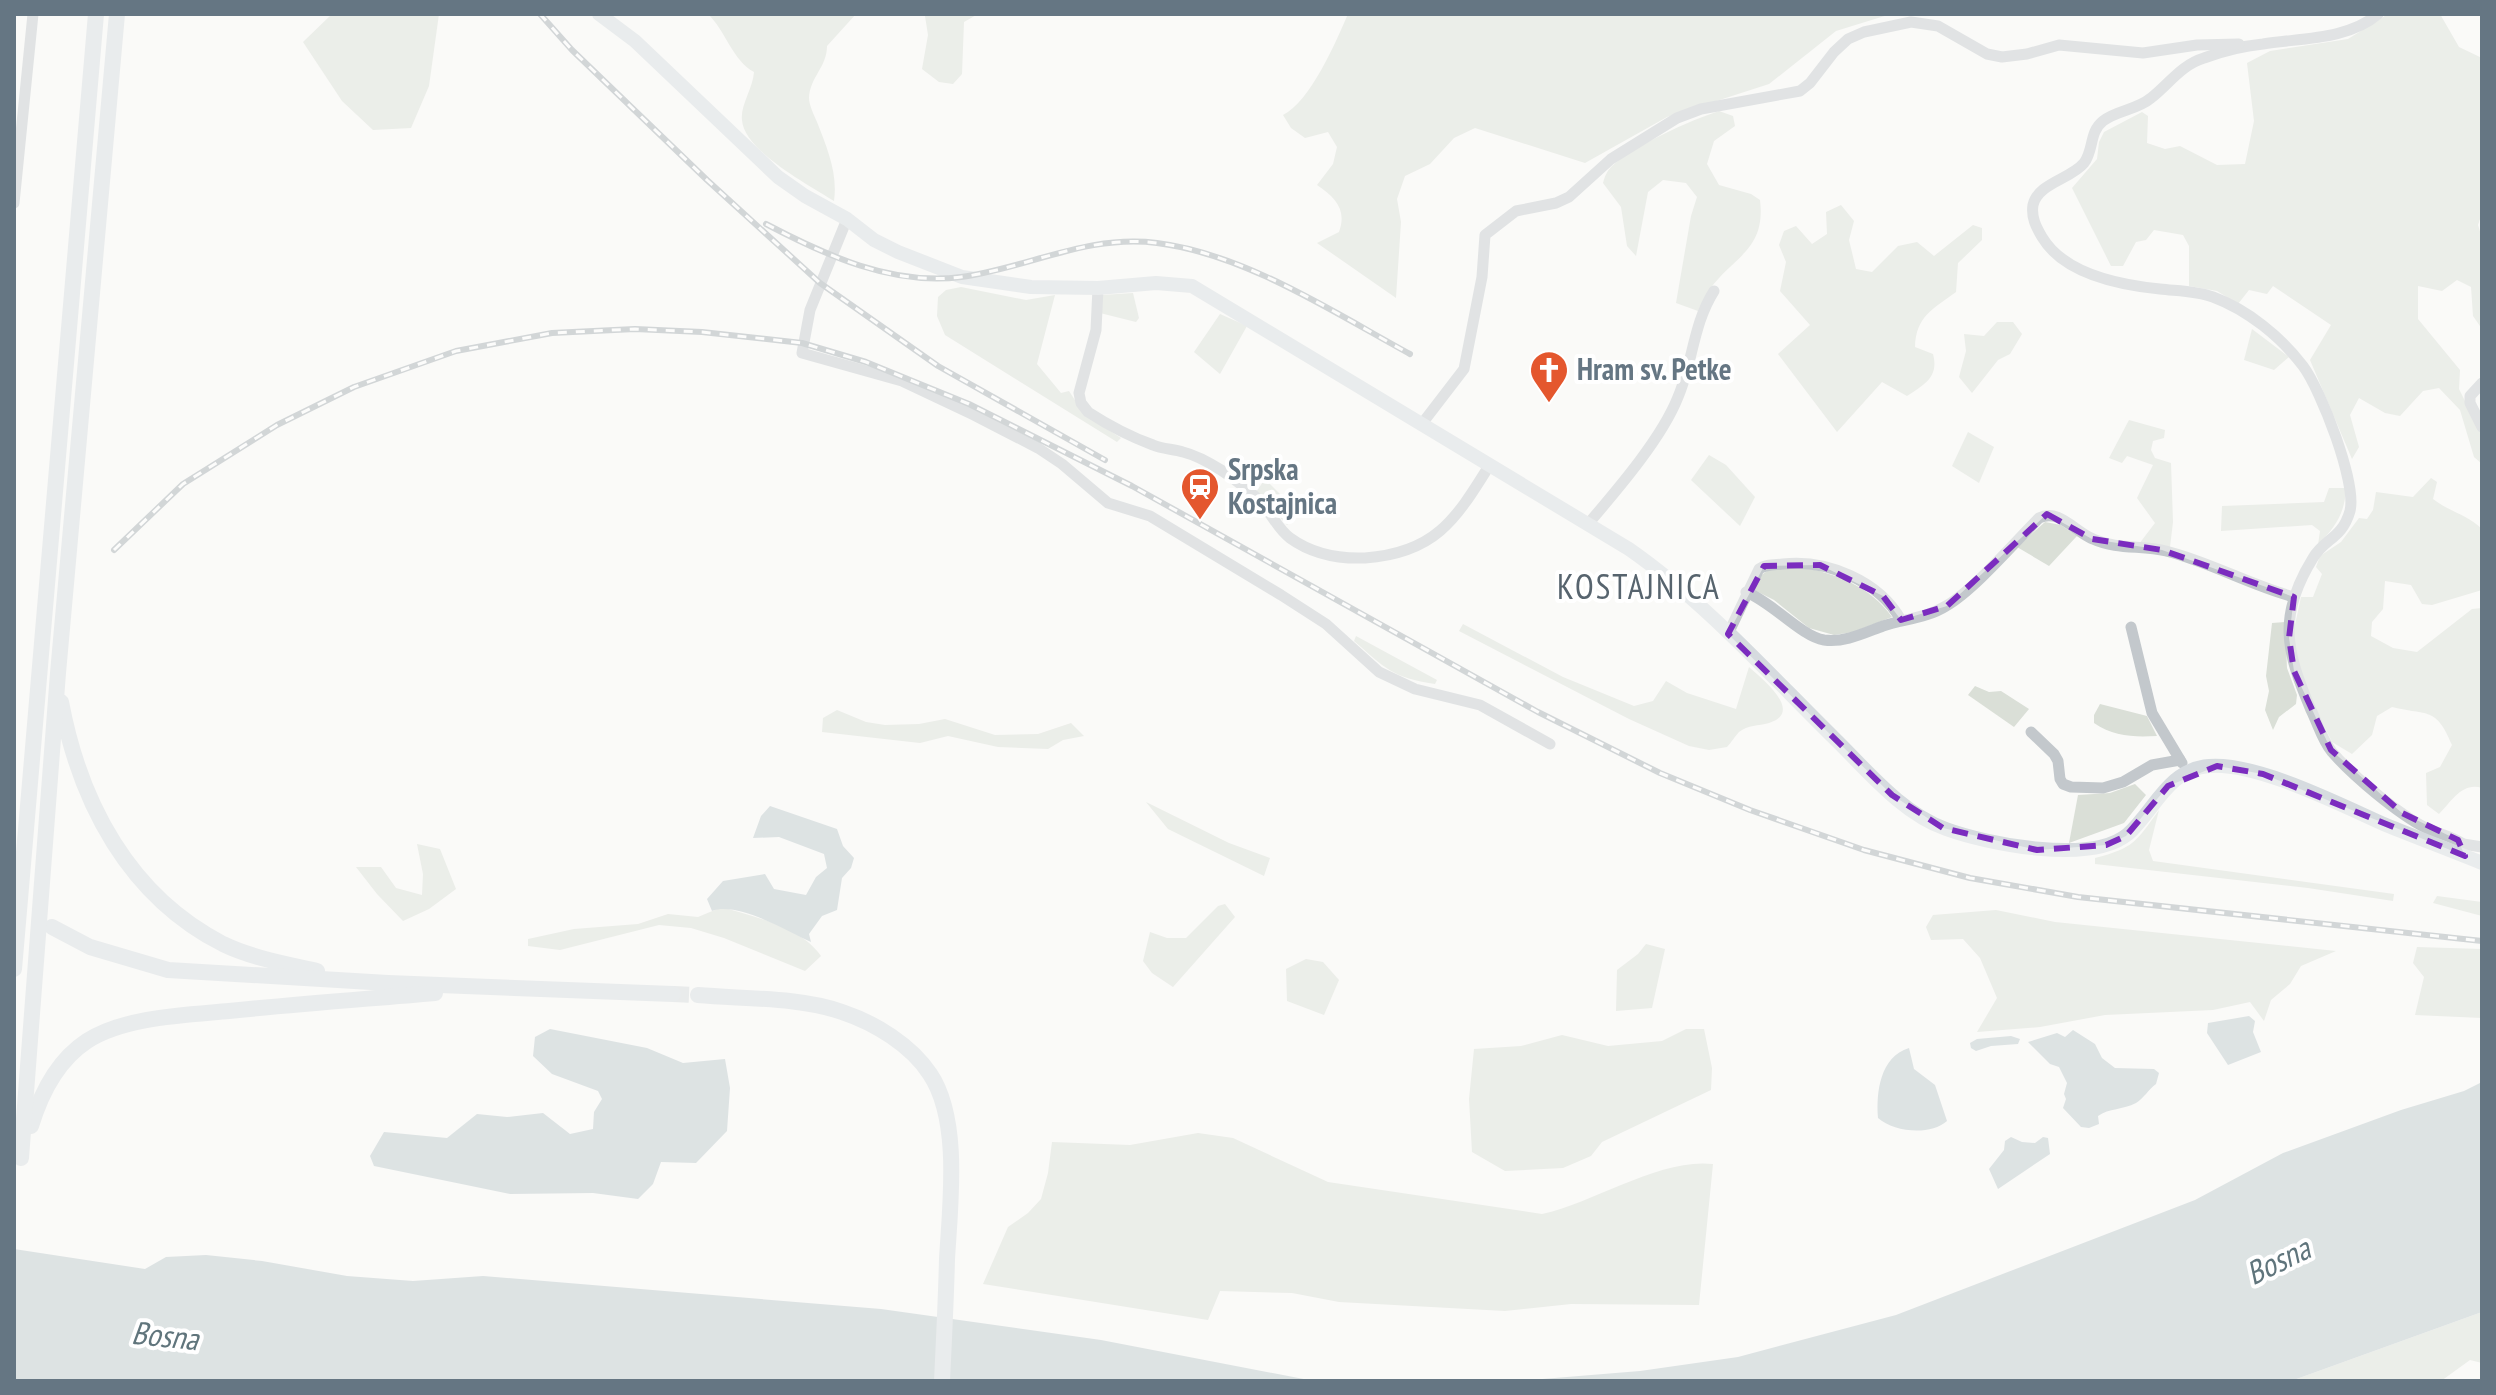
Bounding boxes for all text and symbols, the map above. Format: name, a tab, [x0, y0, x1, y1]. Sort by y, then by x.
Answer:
church icon: Hram sv. Petke	[1528, 349, 1570, 404]
place label: Hram sv. Petke	[1577, 349, 1731, 388]
place label: Srpska Kostajnica	[1228, 449, 1337, 522]
station icon: Srpska Kostajnica	[1179, 466, 1221, 521]
district label: KOSTAJNICA	[1557, 564, 1721, 608]
water label: Bosna	[2238, 1226, 2319, 1294]
water label: Bosna	[130, 1311, 203, 1360]

